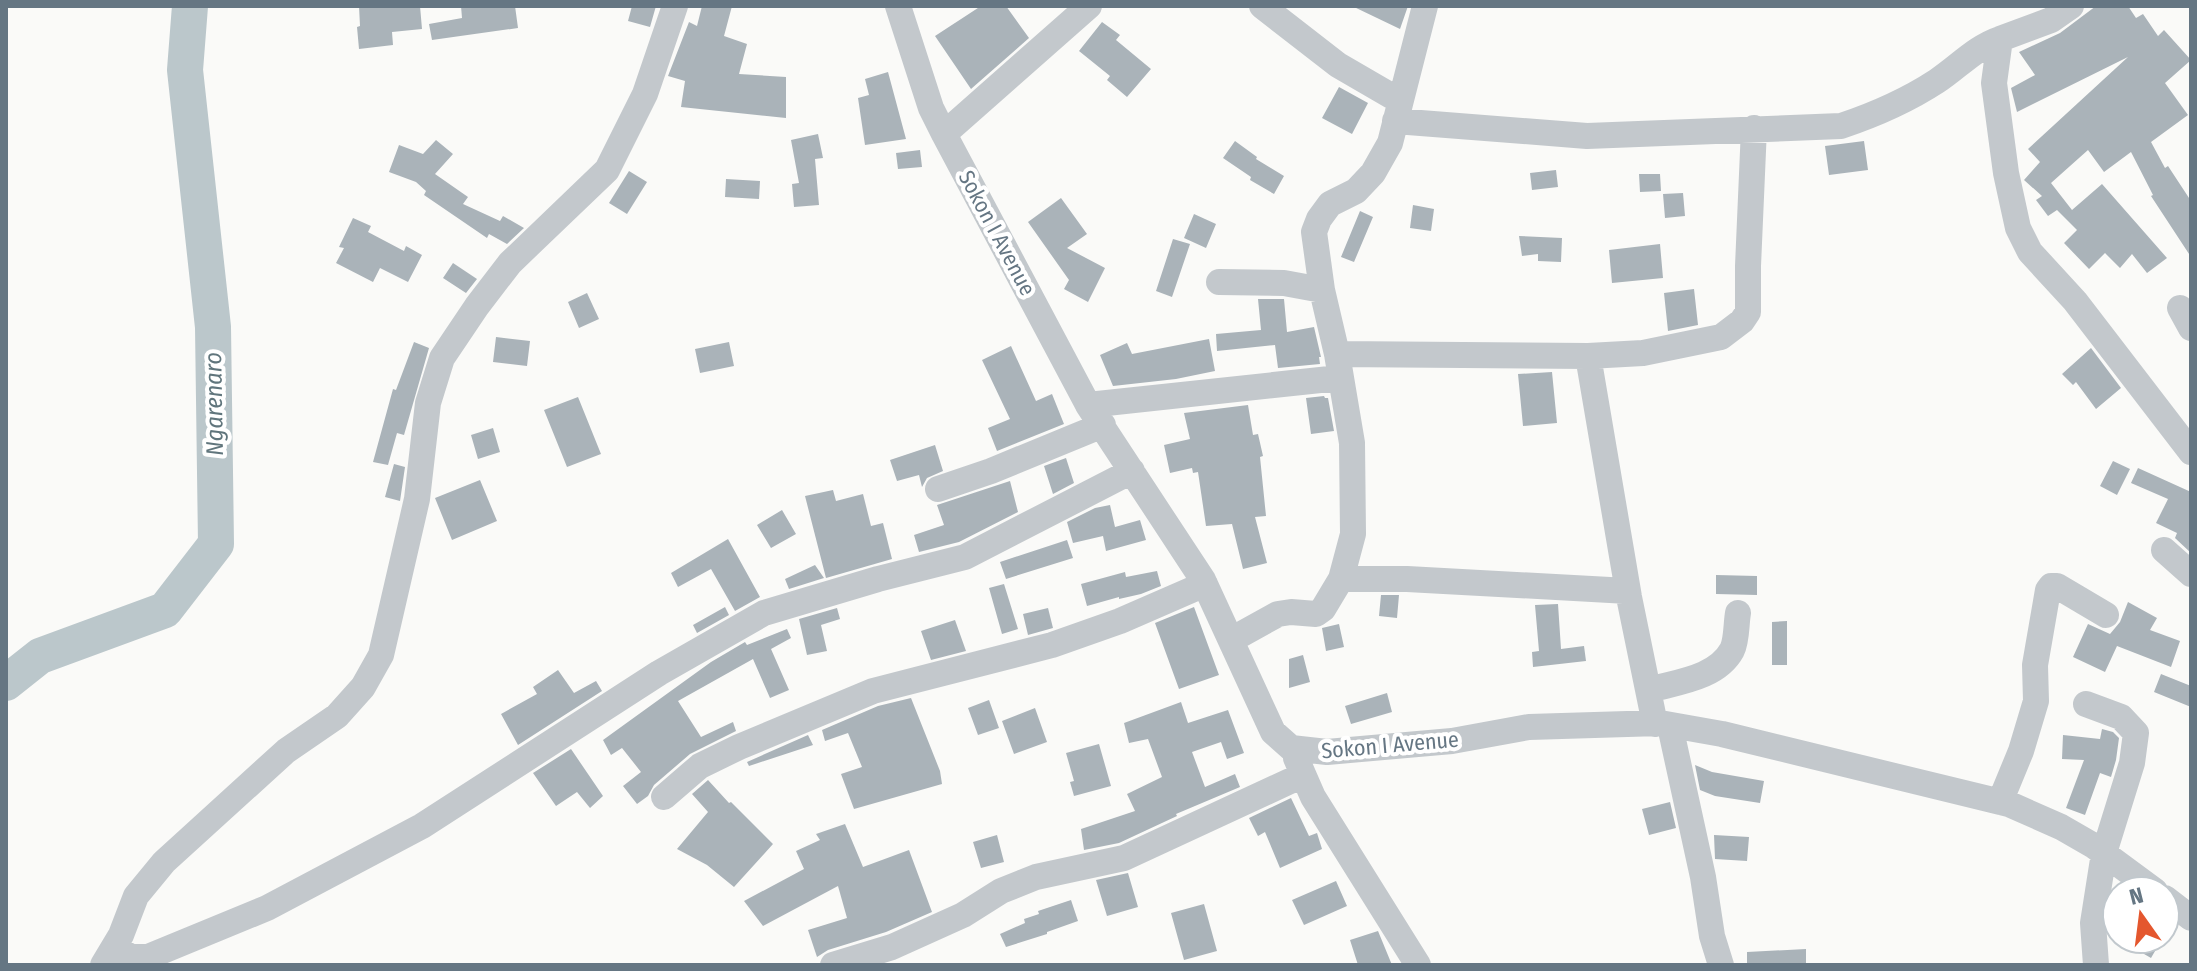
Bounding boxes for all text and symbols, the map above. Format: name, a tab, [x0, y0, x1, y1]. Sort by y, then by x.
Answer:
street label: Sokon I Avenue	[953, 166, 1041, 300]
water label: Ngarenaro	[199, 352, 229, 456]
street label: Sokon I Avenue	[1320, 726, 1460, 764]
north arrow	[2101, 875, 2181, 955]
text: N	[2127, 881, 2146, 911]

